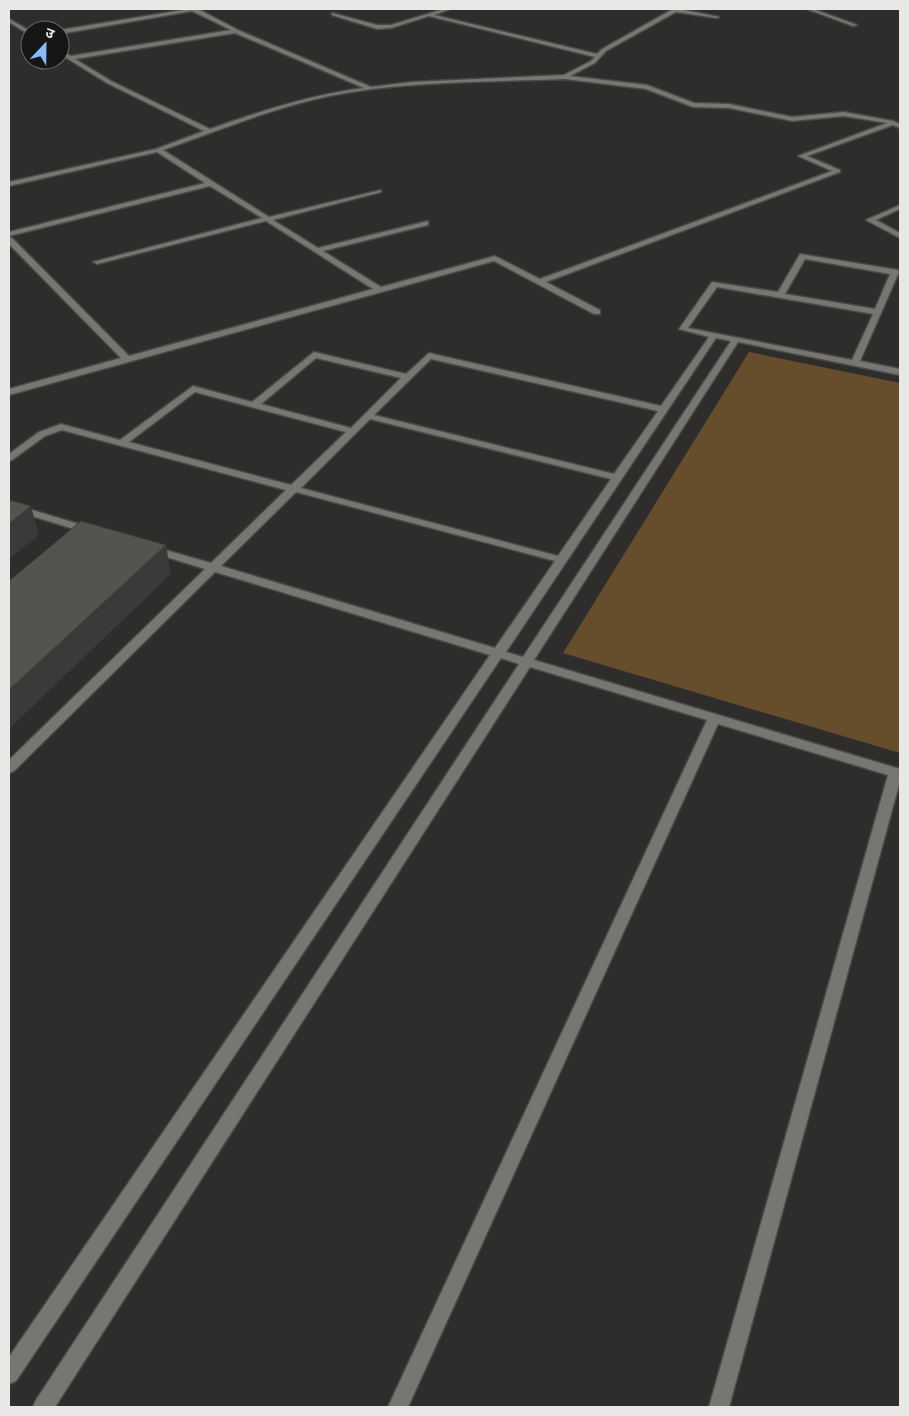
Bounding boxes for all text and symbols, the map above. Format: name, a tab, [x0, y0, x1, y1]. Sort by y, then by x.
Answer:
north arrow	[20, 20, 70, 70]
text: उ	[43, 24, 57, 42]

